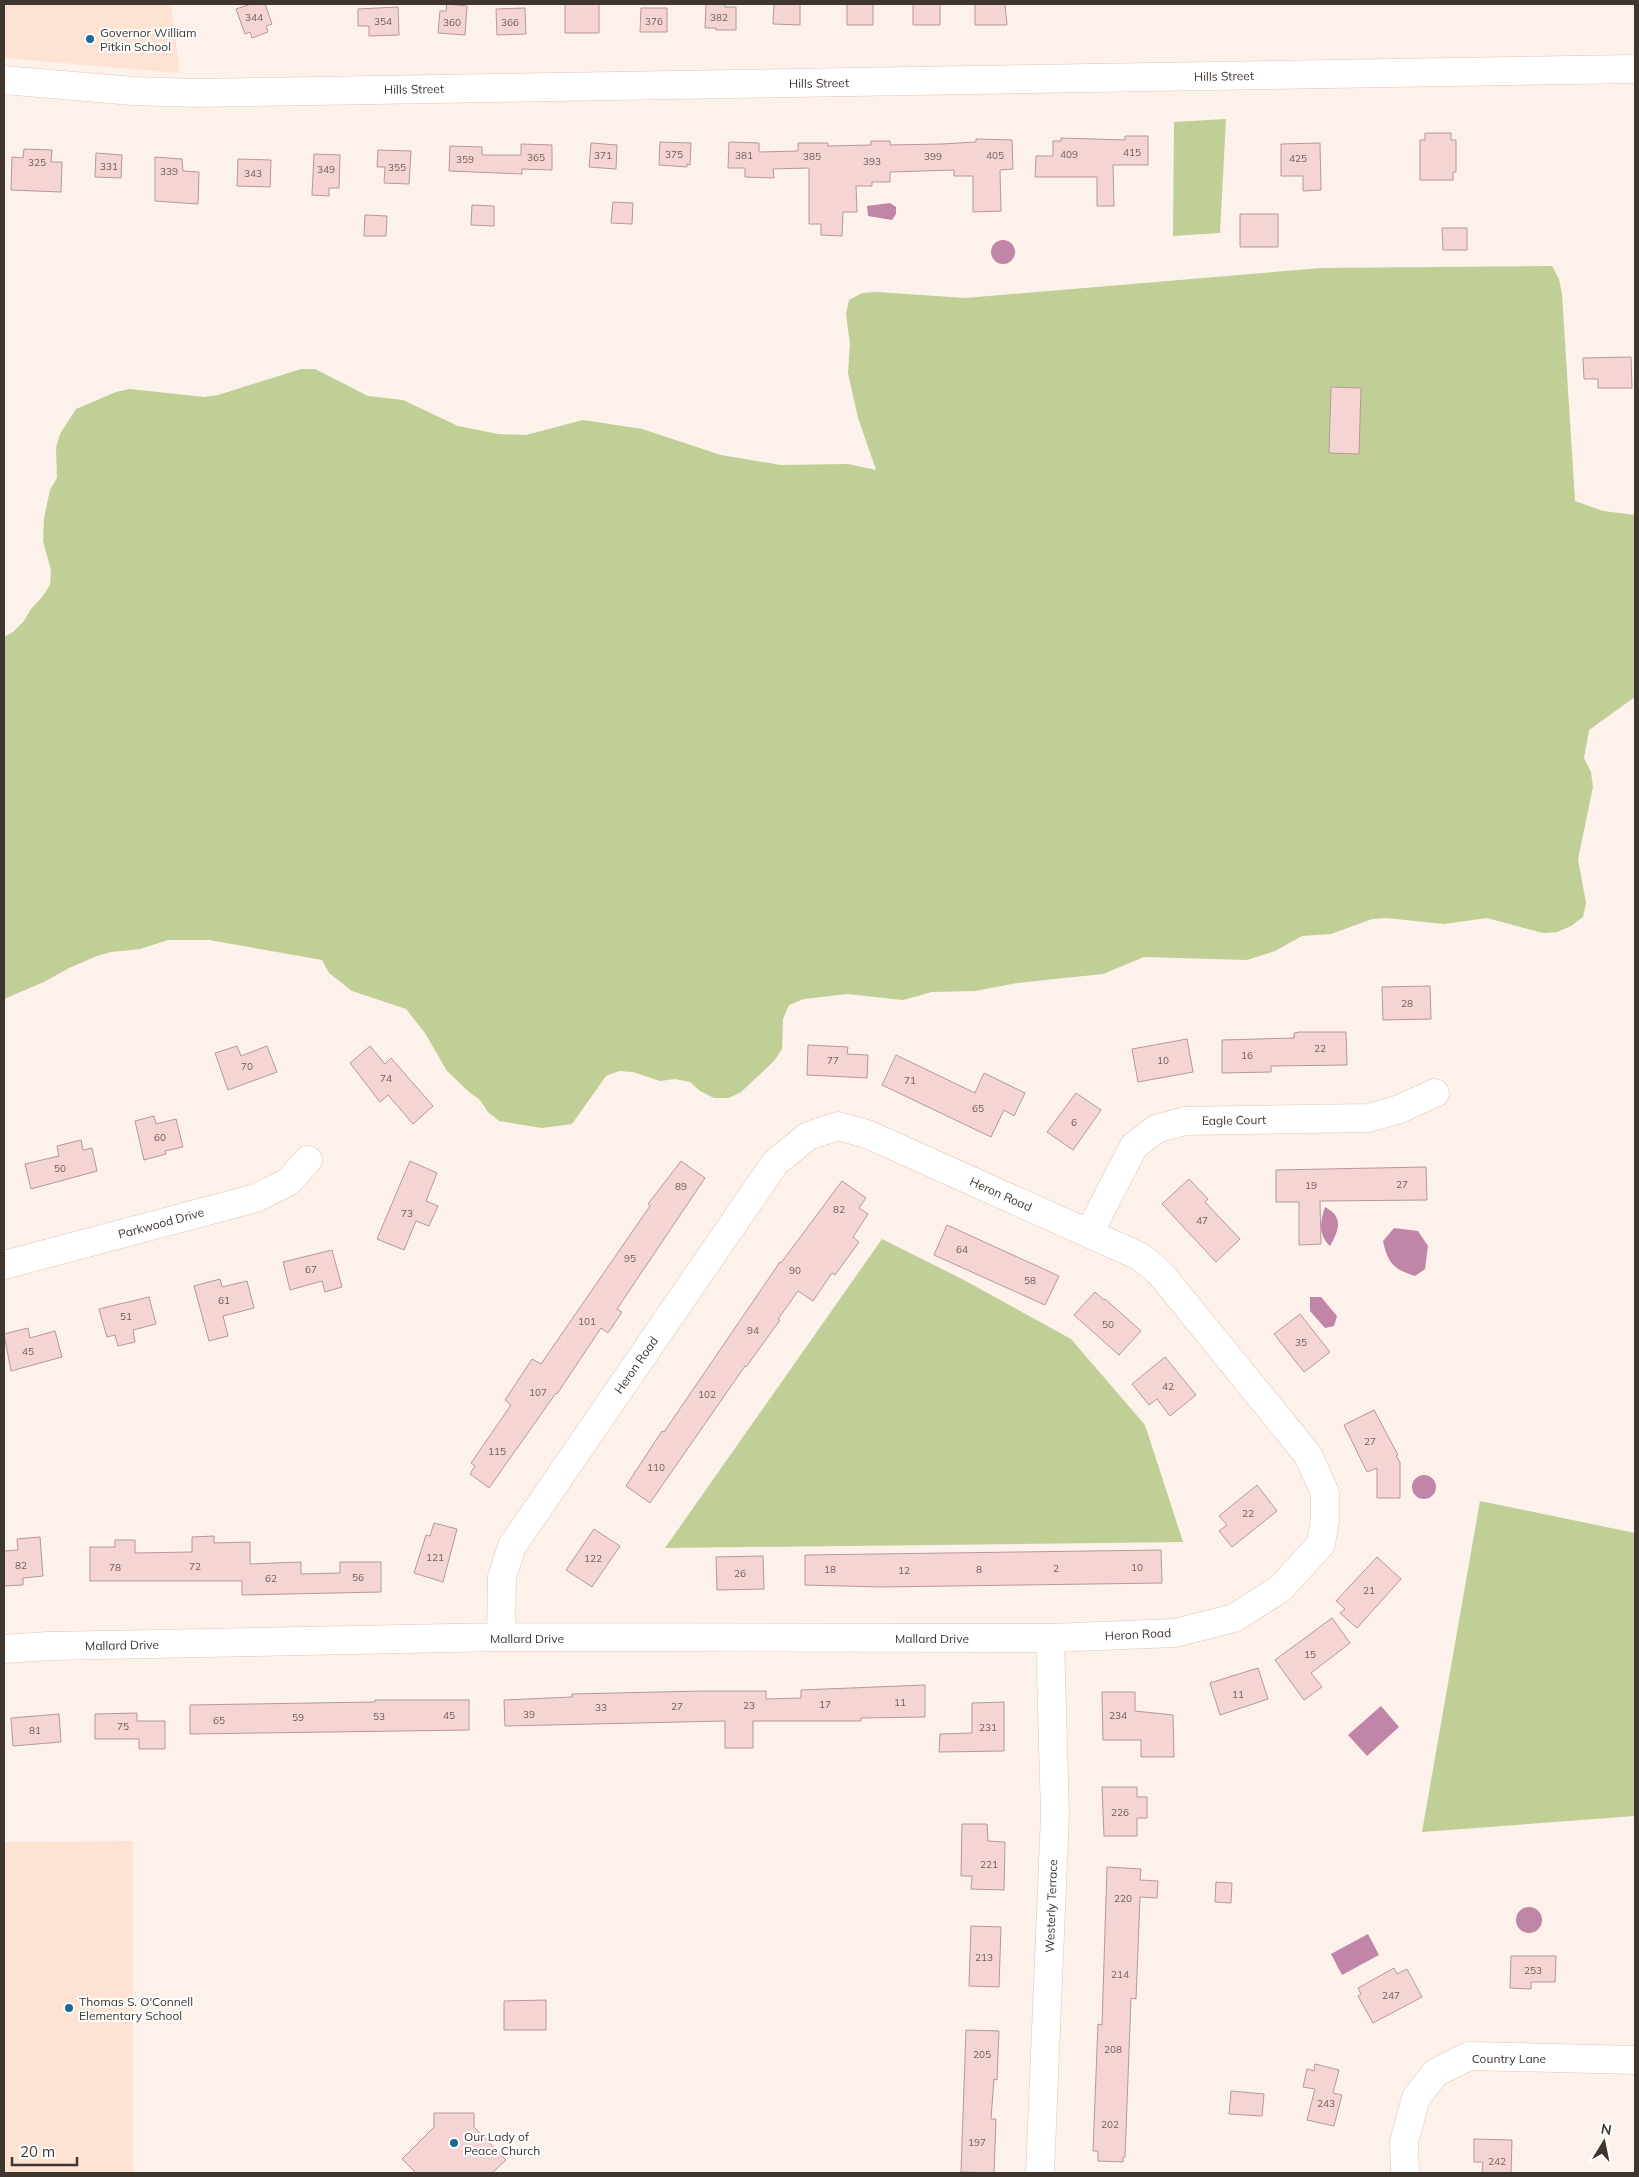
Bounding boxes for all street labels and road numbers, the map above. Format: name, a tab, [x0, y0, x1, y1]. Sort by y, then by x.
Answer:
street label: Hills Street	[1194, 68, 1254, 84]
street label: Hills Street	[789, 75, 849, 91]
street label: Hills Street	[384, 81, 444, 97]
street label: Eagle Court	[1202, 1112, 1266, 1128]
street label: Heron Road	[968, 1174, 1034, 1214]
street label: Parkwood Drive	[116, 1204, 206, 1242]
street label: Heron Road	[611, 1333, 661, 1397]
street label: Heron Road	[1104, 1625, 1172, 1643]
street label: Mallard Drive	[490, 1631, 564, 1646]
street label: Mallard Drive	[895, 1631, 969, 1646]
street label: Mallard Drive	[85, 1637, 159, 1653]
street label: Westerly Terrace	[1042, 1859, 1060, 1953]
street label: Country Lane	[1472, 2051, 1546, 2066]

